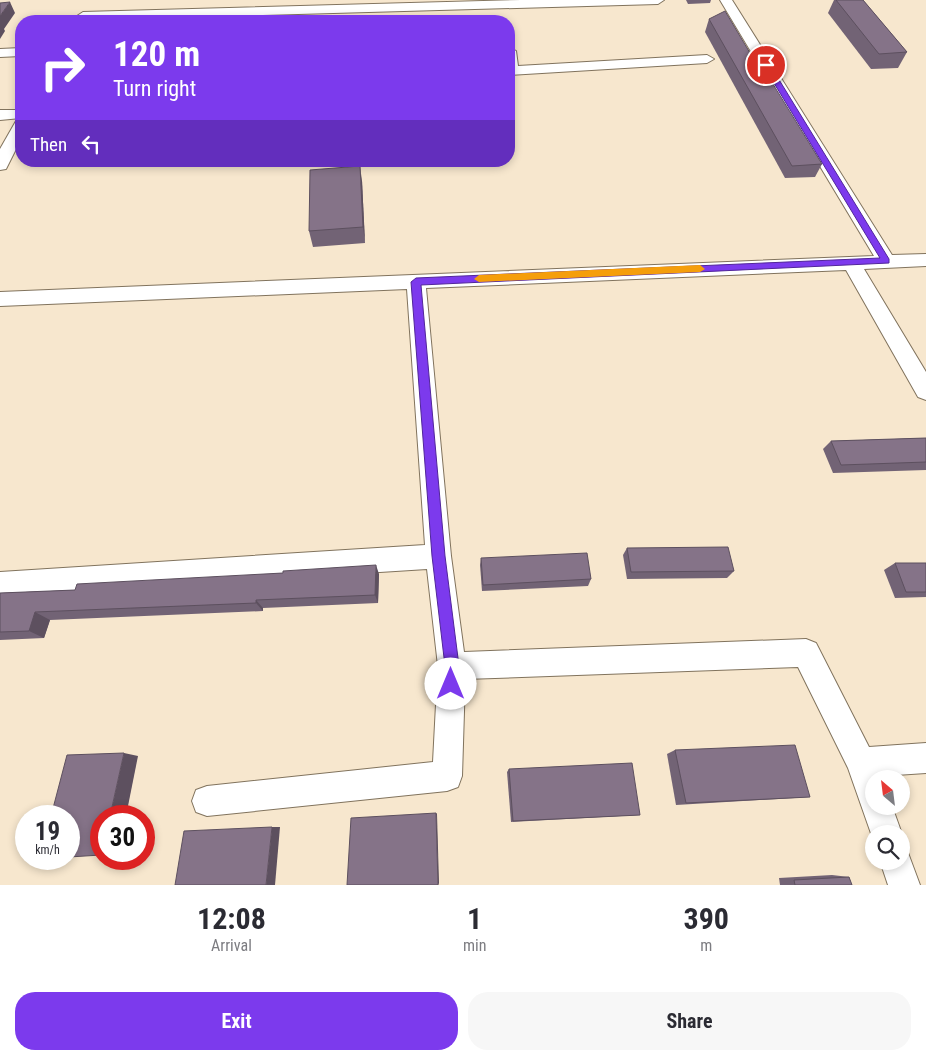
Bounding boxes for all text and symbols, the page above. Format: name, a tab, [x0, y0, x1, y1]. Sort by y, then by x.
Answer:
text: 120 m	[113, 34, 200, 75]
icon: right	[30, 35, 95, 100]
pin	[745, 44, 787, 86]
icon: arrive	[752, 51, 780, 79]
text: Turn right	[113, 76, 196, 101]
icon: left	[77, 130, 105, 158]
text: Then	[30, 133, 67, 156]
position arrow	[424, 657, 476, 709]
north arrow	[865, 770, 910, 815]
map controls	[865, 770, 910, 870]
speed limit sign: 30	[90, 805, 155, 870]
text: 19	[35, 817, 60, 846]
button: search	[865, 825, 910, 870]
text: km/h	[35, 843, 60, 857]
text: 12:08	[197, 901, 266, 936]
text: 1	[467, 901, 482, 936]
text: 390	[683, 901, 729, 936]
text: Arrival	[211, 936, 252, 955]
text: min	[463, 936, 486, 955]
text: m	[700, 936, 712, 955]
button: Exit	[15, 992, 458, 1050]
button: Share	[468, 992, 911, 1050]

